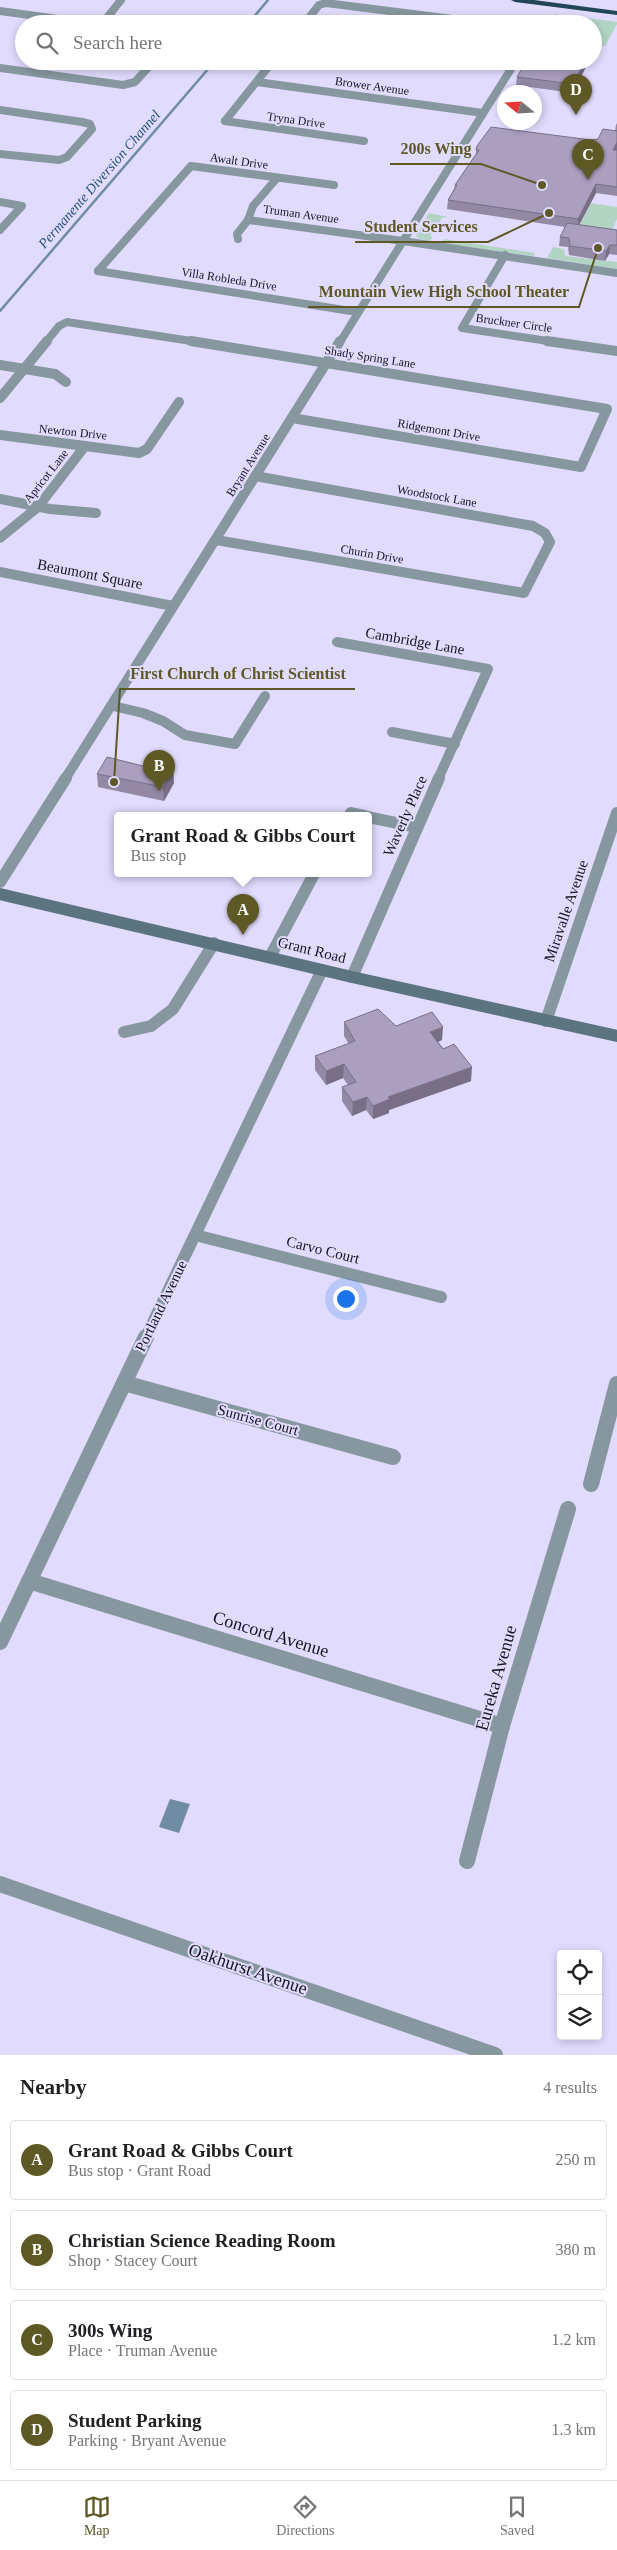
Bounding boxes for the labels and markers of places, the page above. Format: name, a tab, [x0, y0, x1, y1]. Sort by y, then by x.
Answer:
pin: D	[560, 74, 592, 115]
callout: 200s Wing	[390, 133, 481, 164]
pin: C	[572, 139, 604, 180]
callout: Student Services	[355, 211, 488, 242]
callout: Mountain View High School Theater	[308, 276, 579, 307]
callout: First Church of Christ Scientist	[120, 658, 355, 689]
pin: B	[143, 750, 175, 791]
pin: A	[227, 894, 259, 935]

